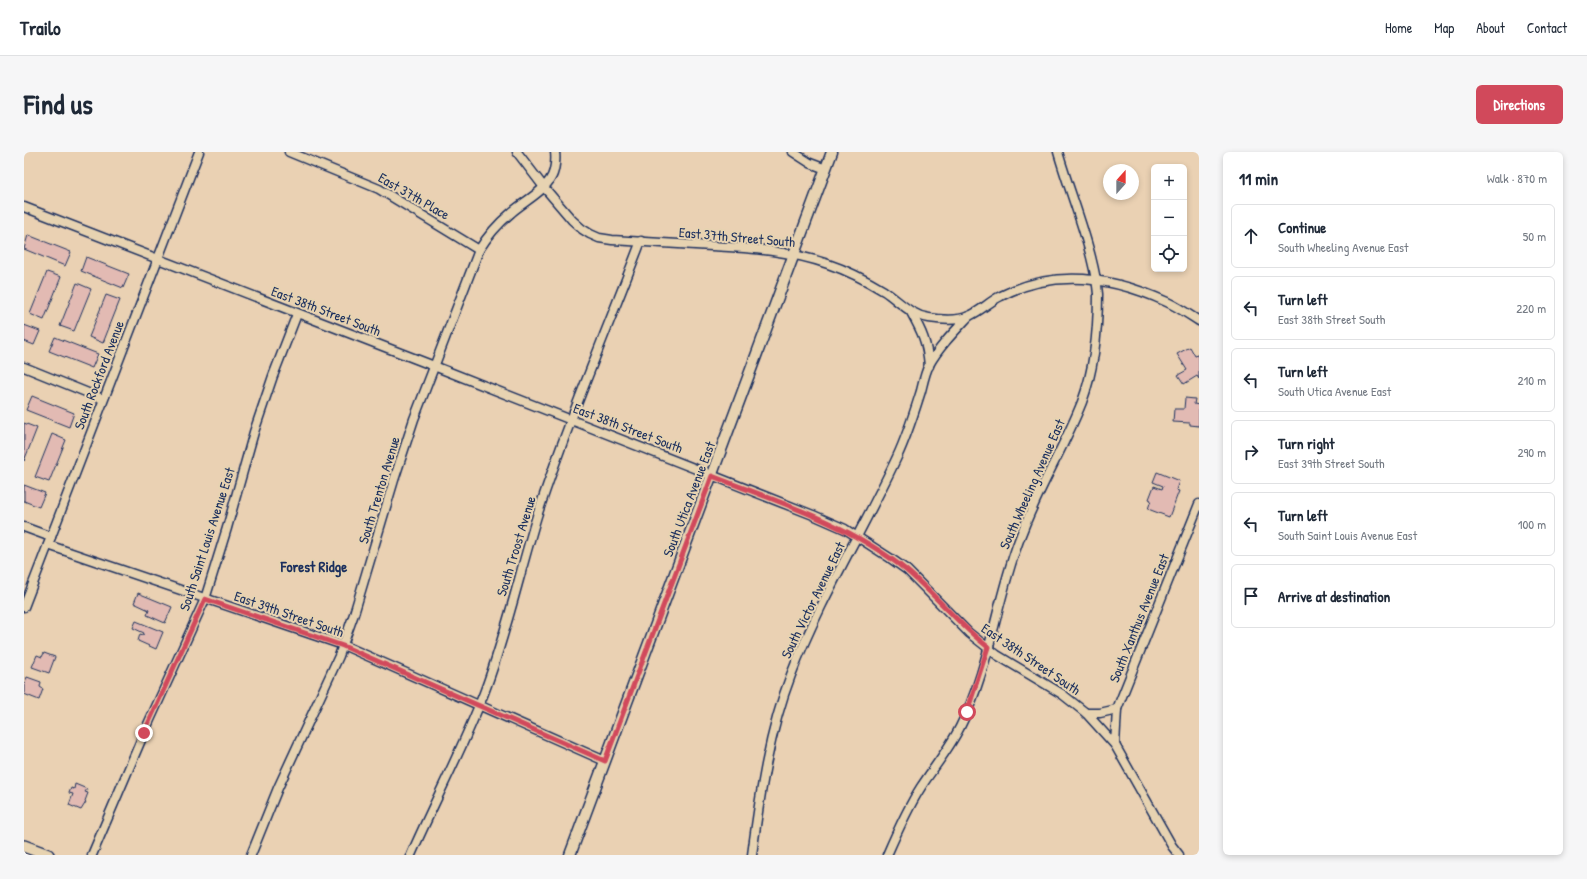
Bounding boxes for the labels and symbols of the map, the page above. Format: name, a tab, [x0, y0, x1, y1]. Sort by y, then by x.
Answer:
north arrow	[1103, 164, 1139, 200]
street label: East 37th Place	[375, 168, 454, 224]
street label: East 37th Street South	[678, 222, 796, 251]
street label: East 38th Street South	[269, 281, 384, 340]
street label: South Rockford Avenue	[69, 317, 128, 432]
street label: East 38th Street South	[571, 398, 686, 457]
street label: South Wheeling Avenue East	[994, 416, 1070, 552]
street label: South Trenton Avenue	[353, 434, 404, 546]
street label: South Utica Avenue East	[658, 438, 719, 559]
street label: South Saint Louis Avenue East	[174, 465, 239, 613]
street label: South Troost Avenue	[491, 493, 540, 598]
street label: South Victor Avenue East	[776, 538, 849, 661]
street label: South Xanthus Avenue East	[1104, 550, 1173, 685]
district label: Forest Ridge	[280, 556, 347, 578]
street label: East 39th Street South	[232, 586, 347, 641]
street label: East 38th Street South	[978, 618, 1085, 699]
route start	[958, 703, 976, 721]
route end	[135, 724, 153, 742]

